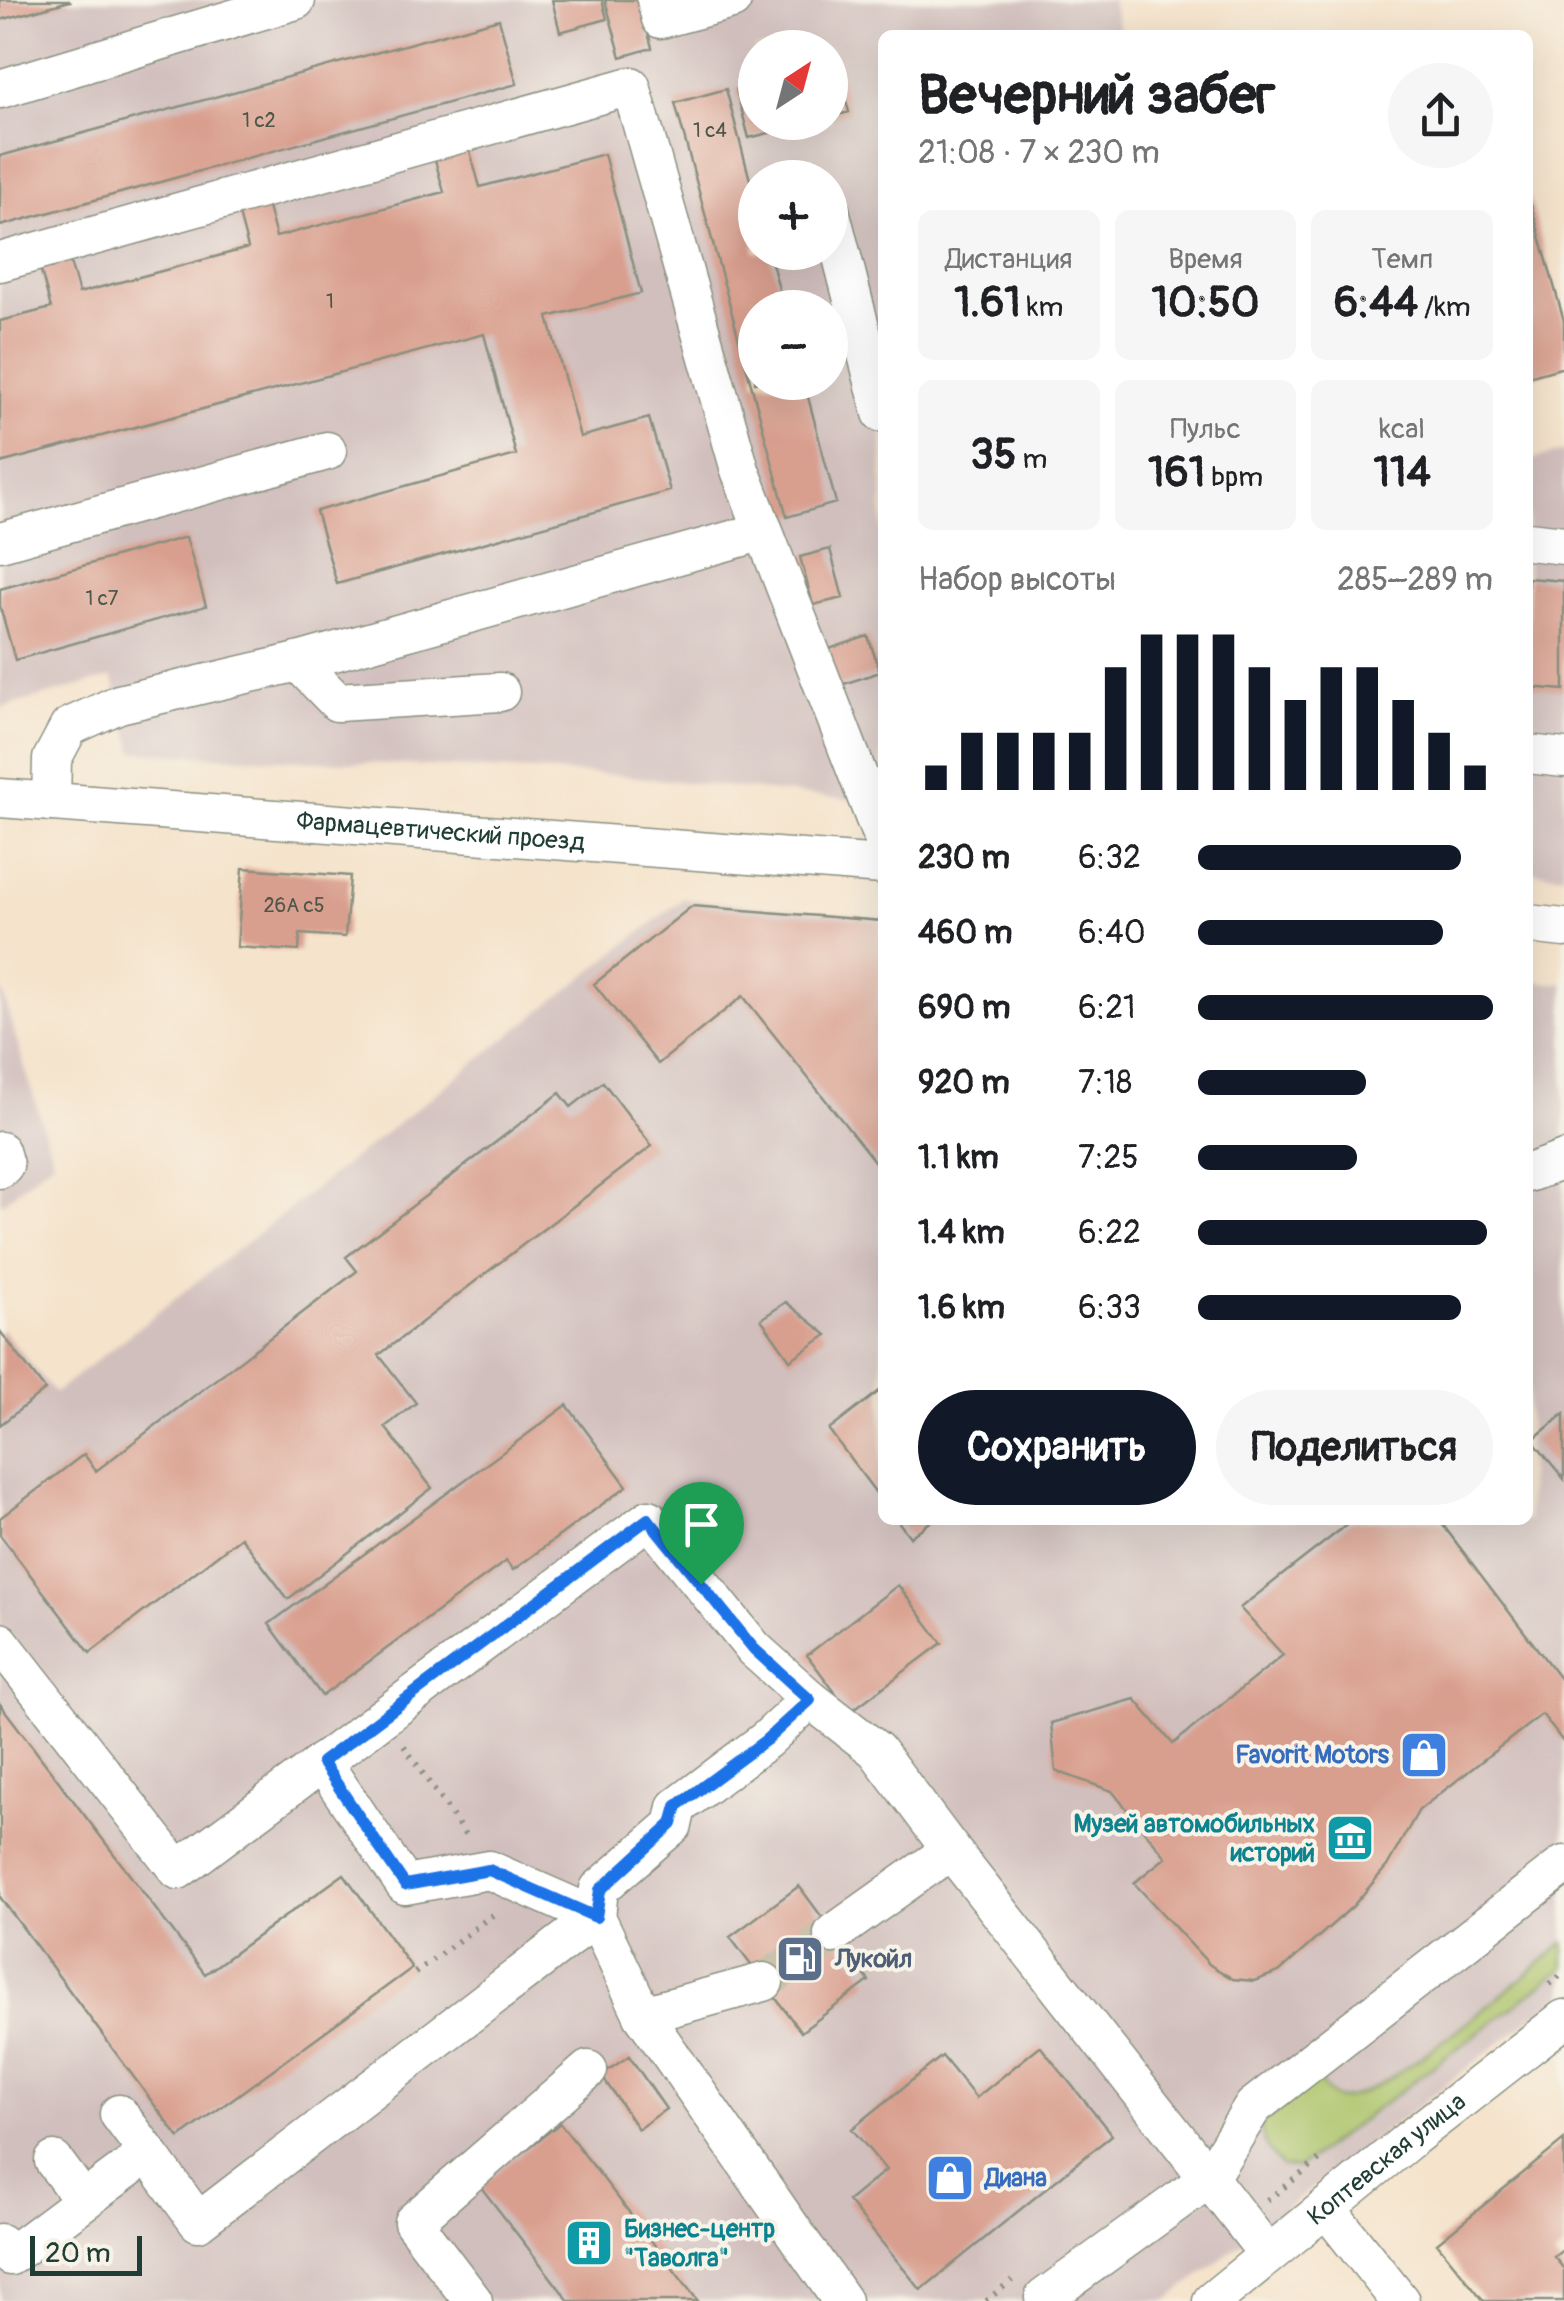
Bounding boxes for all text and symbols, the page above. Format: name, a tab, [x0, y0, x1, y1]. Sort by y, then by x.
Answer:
north arrow	[738, 30, 848, 140]
map controls	[738, 30, 848, 400]
text: Вечерний забег	[918, 61, 1275, 130]
button: share	[1388, 63, 1493, 168]
house number: 1 с2	[242, 108, 276, 133]
house number: 1 с4	[693, 118, 727, 143]
text: 21:08 · 7 × 230 m	[918, 133, 1160, 173]
button: +	[738, 160, 848, 270]
text: Дистанция	[945, 242, 1072, 277]
text: Время	[1168, 242, 1243, 277]
text: Темп	[1371, 242, 1433, 277]
text: 1.61	[954, 277, 1021, 329]
text: 10:50	[1152, 277, 1259, 329]
text: 6:44	[1334, 277, 1418, 329]
house number: 1	[326, 289, 334, 314]
button: −	[738, 290, 848, 400]
text: km	[1021, 290, 1063, 325]
text: /km	[1418, 290, 1471, 325]
text: Пульс	[1170, 412, 1241, 447]
text: kcal	[1379, 412, 1425, 447]
text: 35	[970, 429, 1016, 481]
text: m	[1016, 442, 1047, 477]
text: 161	[1148, 447, 1205, 499]
text: 114	[1374, 447, 1431, 499]
text: bpm	[1205, 460, 1263, 495]
text: Набор высоты	[918, 560, 1116, 600]
text: 285–289 m	[1337, 560, 1493, 600]
house number: 1 с7	[86, 586, 119, 611]
street label: Фармацевтический проезд	[296, 805, 586, 858]
text: 230 m	[918, 838, 1010, 878]
text: 6:32	[1078, 838, 1141, 878]
house number: 26А с5	[263, 893, 325, 918]
text: 460 m	[918, 913, 1012, 953]
text: 6:40	[1078, 913, 1146, 953]
text: 690 m	[918, 988, 1010, 1028]
text: 6:21	[1078, 988, 1136, 1028]
text: 920 m	[918, 1063, 1010, 1103]
text: 7:18	[1078, 1063, 1132, 1103]
text: 1.1 km	[918, 1138, 999, 1178]
text: 7:25	[1078, 1138, 1139, 1178]
text: 1.4 km	[918, 1213, 1005, 1253]
text: 6:22	[1078, 1213, 1141, 1253]
text: 1.6 km	[918, 1288, 1005, 1328]
text: 6:33	[1078, 1288, 1141, 1328]
button: Сохранить	[918, 1390, 1196, 1505]
button: Поделиться	[1216, 1390, 1493, 1505]
pin	[659, 1482, 744, 1585]
icon: arrive	[674, 1497, 729, 1552]
shop icon: Favorit Motors	[1398, 1729, 1450, 1781]
place label: Favorit Motors	[1235, 1740, 1390, 1771]
place label: Музей автомобильных историй	[1074, 1809, 1315, 1869]
museum icon: Музей автомобильных историй	[1324, 1812, 1376, 1864]
fuel station icon: Лукойл	[774, 1933, 826, 1985]
place label: Лукойл	[834, 1944, 912, 1975]
street label: Коптевская улица	[1301, 2086, 1472, 2232]
shop icon: Диана	[924, 2152, 976, 2204]
place label: Диана	[983, 2163, 1047, 2194]
place label: Бизнес-центр "Таволга"	[624, 2214, 775, 2274]
building icon: Бизнес-центр "Таволга"	[563, 2217, 615, 2269]
scale bar	[30, 2231, 142, 2276]
text: 20 m	[45, 2236, 111, 2271]

